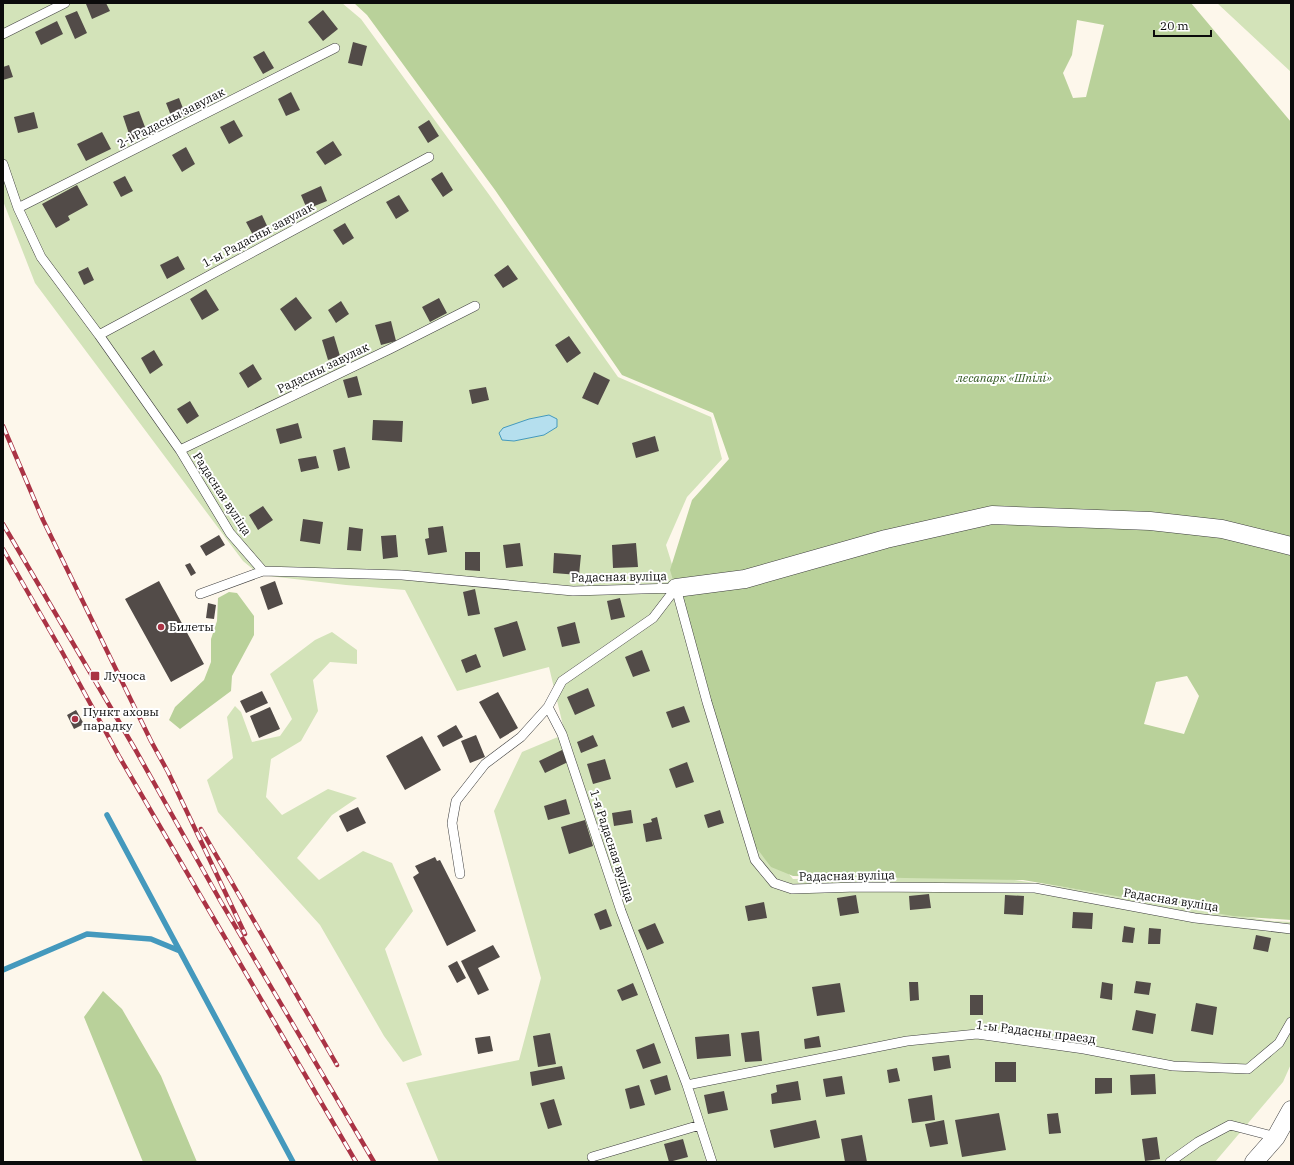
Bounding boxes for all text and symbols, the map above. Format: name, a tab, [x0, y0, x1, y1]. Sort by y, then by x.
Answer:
scale bar	[1154, 12, 1211, 38]
text: 20 m	[1160, 18, 1189, 33]
street label: 2-і Радасны завулак	[114, 84, 227, 151]
street label: 1-ы Радасны завулак	[199, 199, 316, 270]
street label: Радасны завулак	[274, 339, 371, 396]
park label: лесапарк «Шпілі»	[955, 370, 1052, 385]
street label: Радасная вуліца	[190, 449, 255, 539]
street label: Радасная вуліца	[571, 568, 668, 585]
place label: Билеты	[169, 619, 214, 634]
marker: Билеты	[156, 622, 166, 632]
place label: Лучоса	[104, 668, 146, 683]
marker: Лучоса	[89, 670, 101, 682]
place label: Пункт аховы парадку	[83, 704, 159, 733]
marker: Пункт аховы парадку	[70, 714, 80, 724]
street label: 1-я Радасная вуліца	[587, 787, 638, 905]
street label: Радасная вуліца	[799, 867, 896, 884]
street label: Радасная вуліца	[1122, 885, 1220, 915]
street label: 1-ы Радасны праезд	[975, 1017, 1097, 1046]

